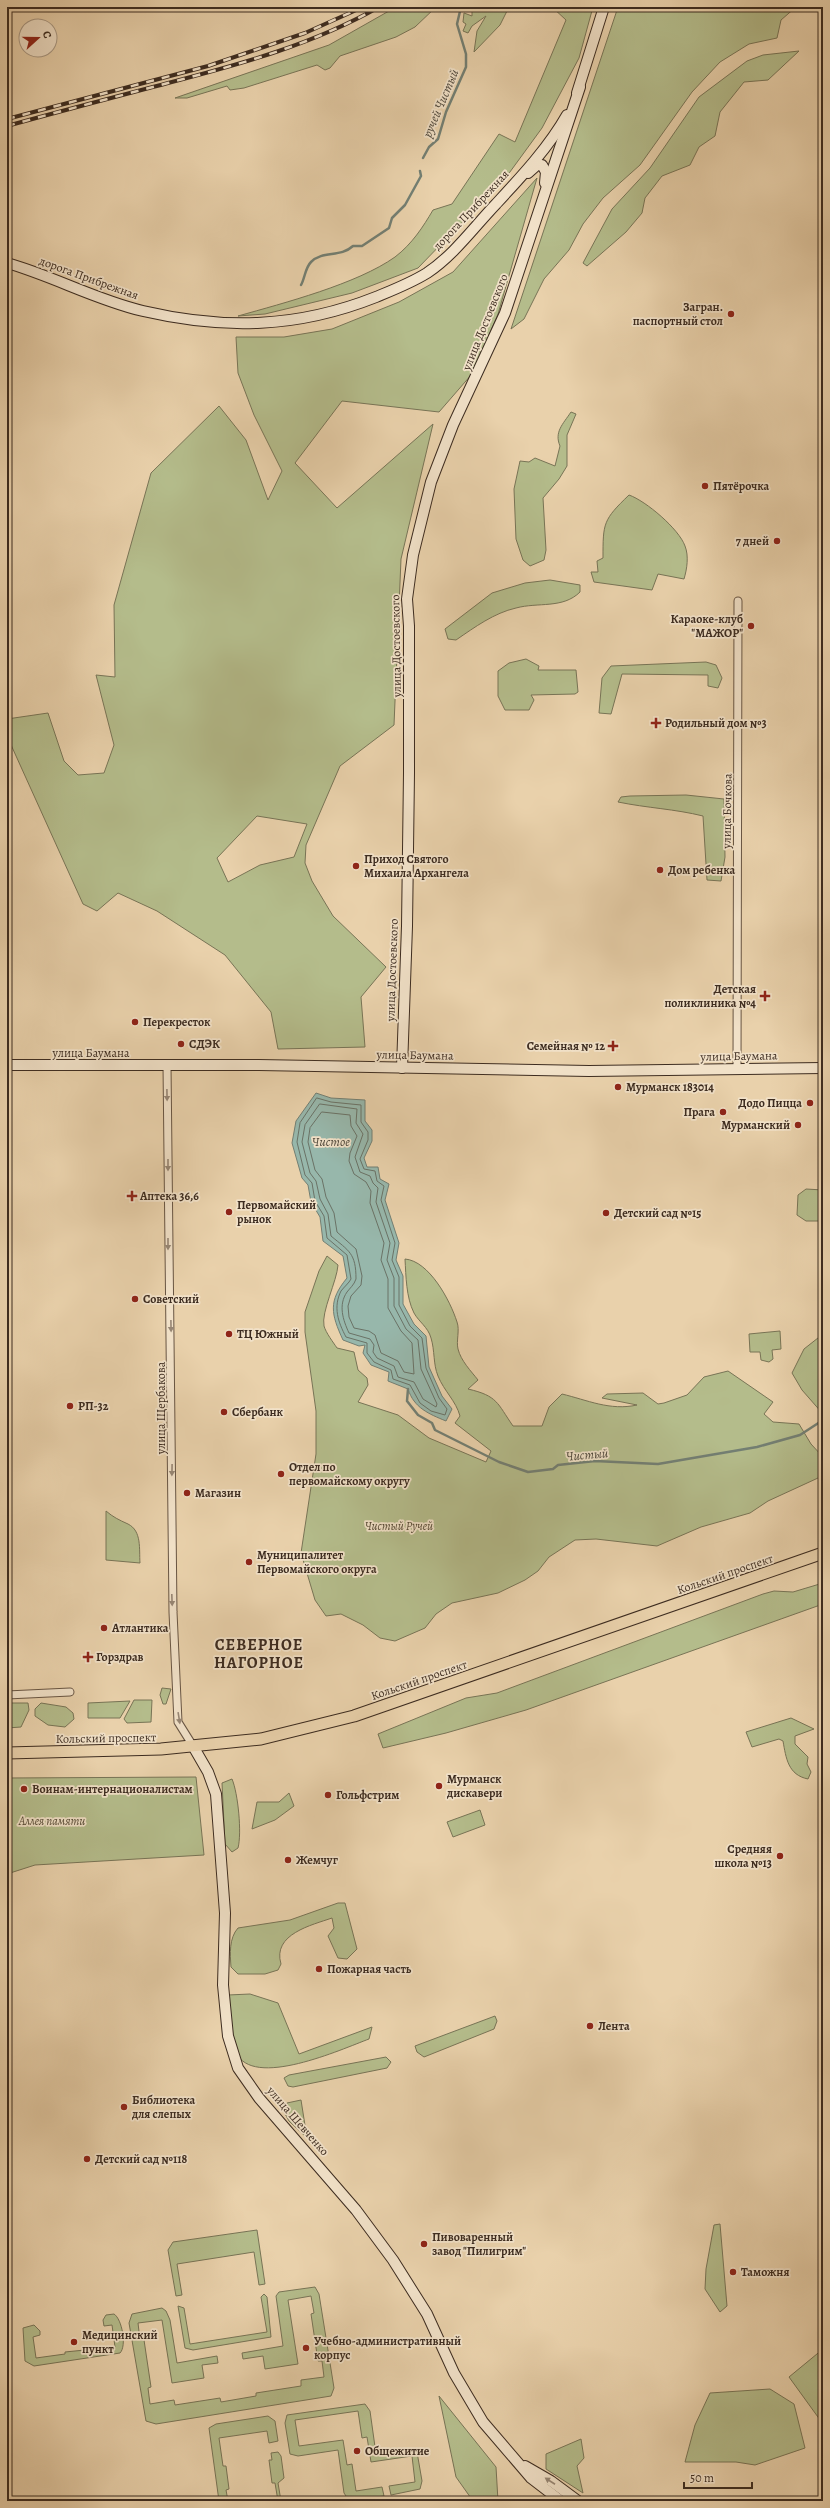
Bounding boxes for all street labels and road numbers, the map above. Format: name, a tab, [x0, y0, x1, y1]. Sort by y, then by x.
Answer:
street label: дорога Прибрежная	[429, 166, 513, 254]
street label: дорога Прибрежная	[36, 252, 141, 303]
street label: улица Достоевского	[458, 271, 512, 374]
street label: улица Достоевского	[387, 594, 405, 699]
street label: улица Бочкова	[718, 773, 736, 850]
street label: улица Достоевского	[382, 918, 402, 1023]
street label: улица Баумана	[52, 1045, 130, 1061]
street label: улица Баумана	[375, 1046, 454, 1064]
street label: улица Баумана	[699, 1047, 778, 1065]
street label: улица Щербакова	[153, 1361, 169, 1455]
street label: Кольский проспект	[675, 1550, 776, 1598]
street label: Кольский проспект	[369, 1656, 470, 1704]
street label: Кольский проспект	[56, 1729, 157, 1747]
street label: улица Шевченко	[263, 2082, 333, 2159]

